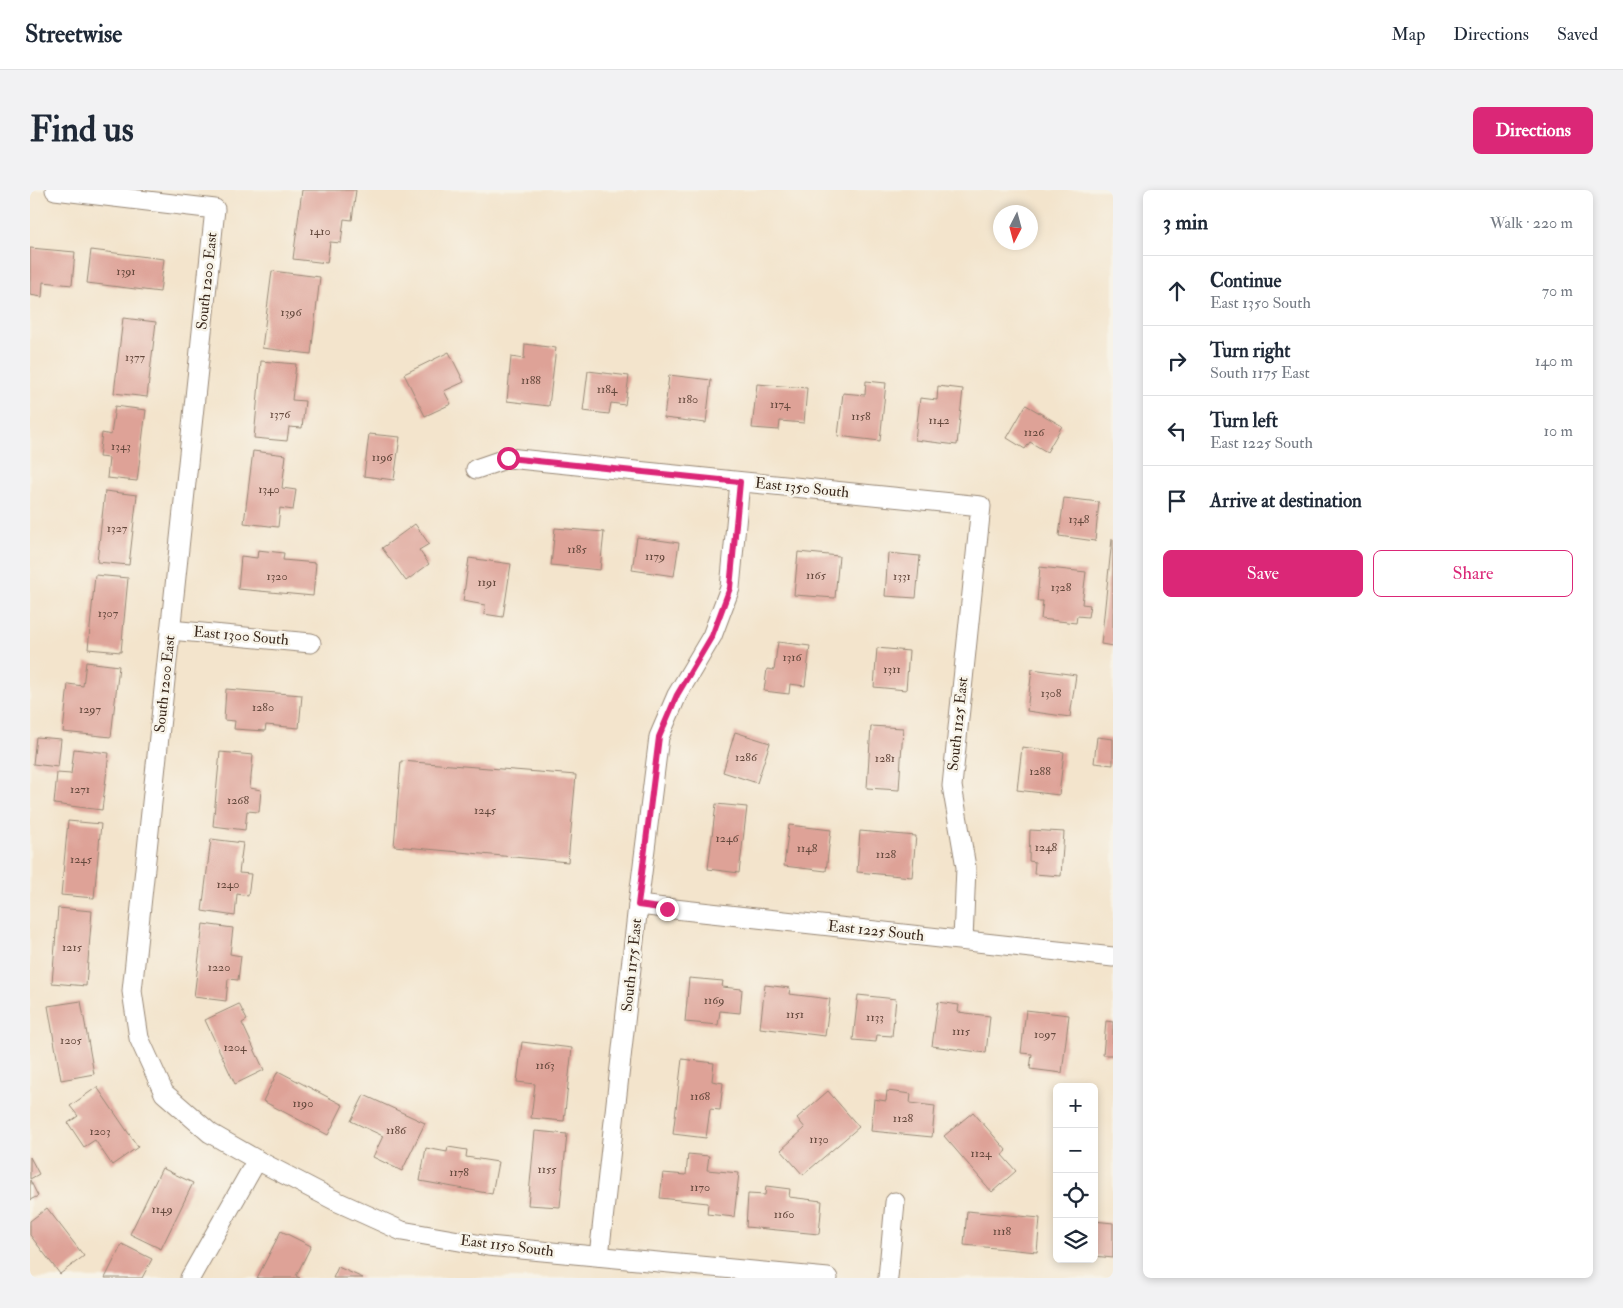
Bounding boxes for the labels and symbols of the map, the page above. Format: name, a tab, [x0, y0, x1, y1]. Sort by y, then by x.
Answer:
north arrow	[993, 205, 1038, 250]
house number: 1410	[309, 224, 331, 239]
street label: South 1200 East	[192, 231, 222, 331]
house number: 1391	[116, 264, 136, 279]
house number: 1396	[280, 305, 302, 320]
house number: 1377	[125, 350, 145, 365]
house number: 1188	[521, 373, 541, 388]
house number: 1184	[597, 382, 618, 397]
house number: 1180	[678, 392, 698, 407]
house number: 1174	[770, 397, 791, 412]
house number: 1376	[270, 407, 291, 422]
house number: 1158	[851, 409, 871, 424]
house number: 1142	[928, 413, 950, 428]
house number: 1126	[1024, 425, 1045, 440]
house number: 1343	[111, 439, 131, 454]
route start	[497, 447, 520, 470]
house number: 1196	[372, 450, 393, 465]
street label: East 1350 South	[754, 474, 850, 502]
house number: 1340	[258, 482, 280, 497]
house number: 1348	[1069, 512, 1090, 527]
house number: 1327	[107, 521, 128, 536]
house number: 1185	[567, 542, 587, 557]
house number: 1179	[645, 549, 665, 564]
house number: 1165	[806, 568, 827, 583]
house number: 1320	[266, 569, 288, 584]
house number: 1331	[893, 569, 911, 584]
house number: 1191	[478, 575, 496, 590]
house number: 1328	[1051, 580, 1072, 595]
house number: 1307	[98, 606, 119, 621]
street label: East 1300 South	[192, 622, 290, 650]
street label: South 1200 East	[150, 634, 180, 734]
house number: 1316	[782, 650, 803, 665]
house number: 1311	[883, 662, 901, 677]
street label: South 1125 East	[944, 676, 972, 772]
house number: 1308	[1041, 686, 1062, 701]
house number: 1280	[252, 700, 274, 715]
house number: 1297	[79, 702, 101, 717]
house number: 1286	[735, 750, 758, 765]
house number: 1281	[875, 751, 895, 766]
house number: 1288	[1029, 764, 1051, 779]
house number: 1271	[70, 782, 90, 797]
house number: 1268	[227, 793, 249, 808]
house number: 1245	[474, 803, 497, 818]
house number: 1246	[716, 831, 739, 846]
house number: 1248	[1035, 840, 1058, 855]
house number: 1148	[797, 841, 818, 856]
house number: 1128	[876, 847, 897, 862]
house number: 1245	[70, 852, 93, 867]
house number: 1240	[217, 877, 240, 892]
route end	[656, 898, 679, 921]
street label: South 1175 East	[618, 917, 646, 1012]
street label: East 1225 South	[827, 917, 925, 946]
house number: 1215	[62, 940, 83, 955]
house number: 1220	[208, 960, 230, 975]
house number: 1169	[704, 993, 724, 1008]
house number: 1151	[786, 1007, 804, 1022]
house number: 1133	[866, 1010, 884, 1025]
house number: 1115	[952, 1024, 971, 1039]
house number: 1097	[1034, 1027, 1056, 1042]
house number: 1205	[60, 1033, 83, 1048]
house number: 1204	[224, 1040, 247, 1055]
house number: 1163	[535, 1058, 555, 1073]
house number: 1168	[690, 1089, 710, 1104]
house number: 1190	[293, 1096, 313, 1111]
house number: 1128	[893, 1111, 914, 1126]
house number: 1186	[386, 1123, 407, 1138]
house number: 1203	[89, 1124, 111, 1139]
house number: 1130	[809, 1132, 829, 1147]
house number: 1124	[970, 1146, 992, 1161]
house number: 1155	[537, 1162, 557, 1177]
house number: 1178	[449, 1165, 469, 1180]
house number: 1170	[690, 1180, 710, 1195]
house number: 1149	[151, 1202, 173, 1217]
house number: 1160	[774, 1207, 794, 1222]
house number: 1118	[993, 1224, 1012, 1239]
street label: East 1150 South	[459, 1231, 555, 1261]

